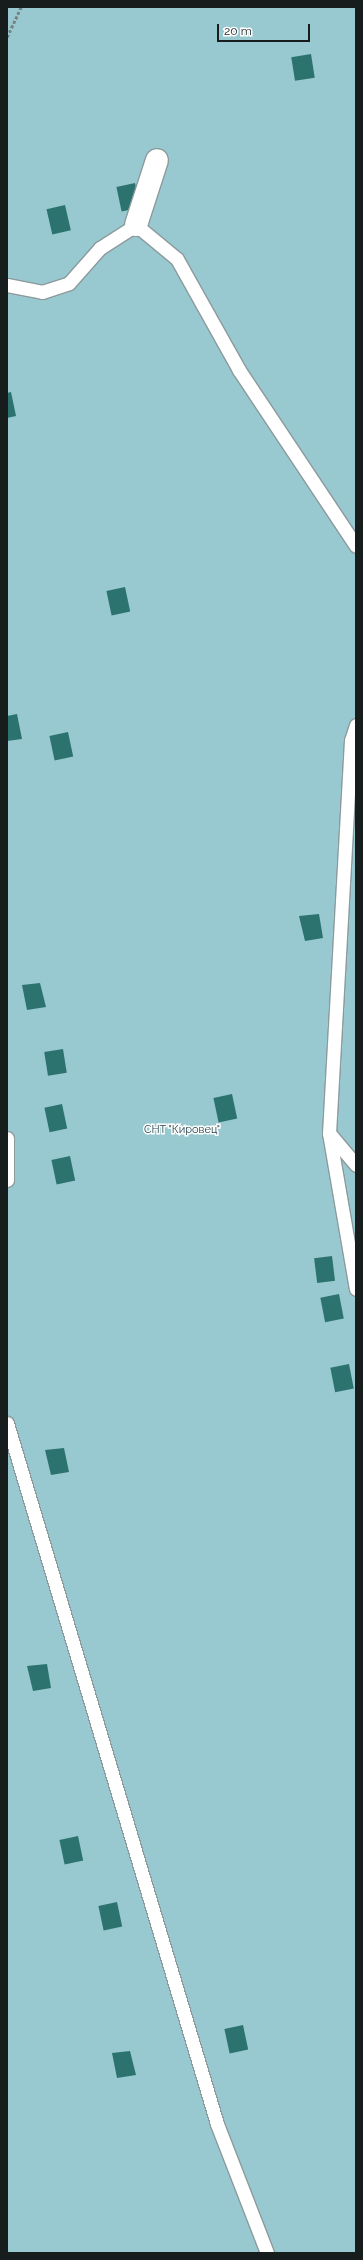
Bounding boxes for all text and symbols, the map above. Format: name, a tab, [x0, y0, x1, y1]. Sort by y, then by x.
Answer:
scale bar	[219, 16, 312, 42]
text: 20 m	[224, 24, 252, 38]
park label: СНТ "Кировец"	[144, 1123, 220, 1137]

